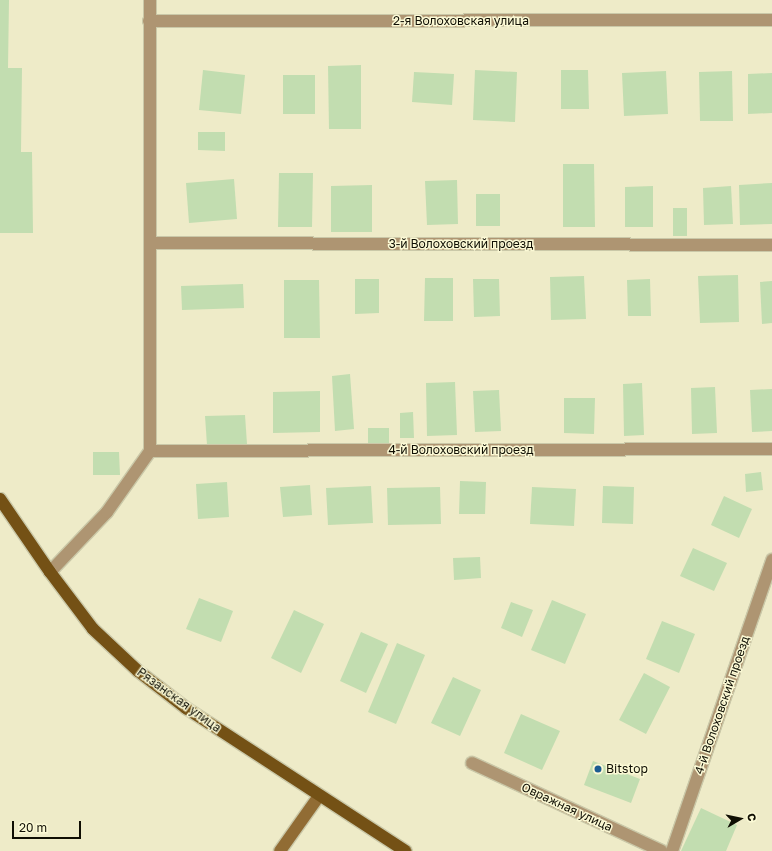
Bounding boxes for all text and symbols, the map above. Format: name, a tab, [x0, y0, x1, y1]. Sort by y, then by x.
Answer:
street label: 2-я Волоховская улица	[393, 14, 529, 28]
street label: 3-й Волоховский проезд	[389, 237, 533, 251]
street label: 4-й Волоховский проезд	[388, 443, 534, 457]
street label: 4-й Волоховский проезд	[692, 634, 752, 776]
street label: Рязанская улица	[134, 665, 224, 735]
place label: Bitstop	[606, 762, 648, 776]
marker: Bitstop	[593, 764, 603, 774]
street label: Овражная улица	[519, 780, 615, 834]
north arrow	[720, 799, 760, 839]
text: С	[745, 812, 759, 822]
scale bar	[14, 813, 83, 839]
text: 20 m	[19, 820, 47, 835]

